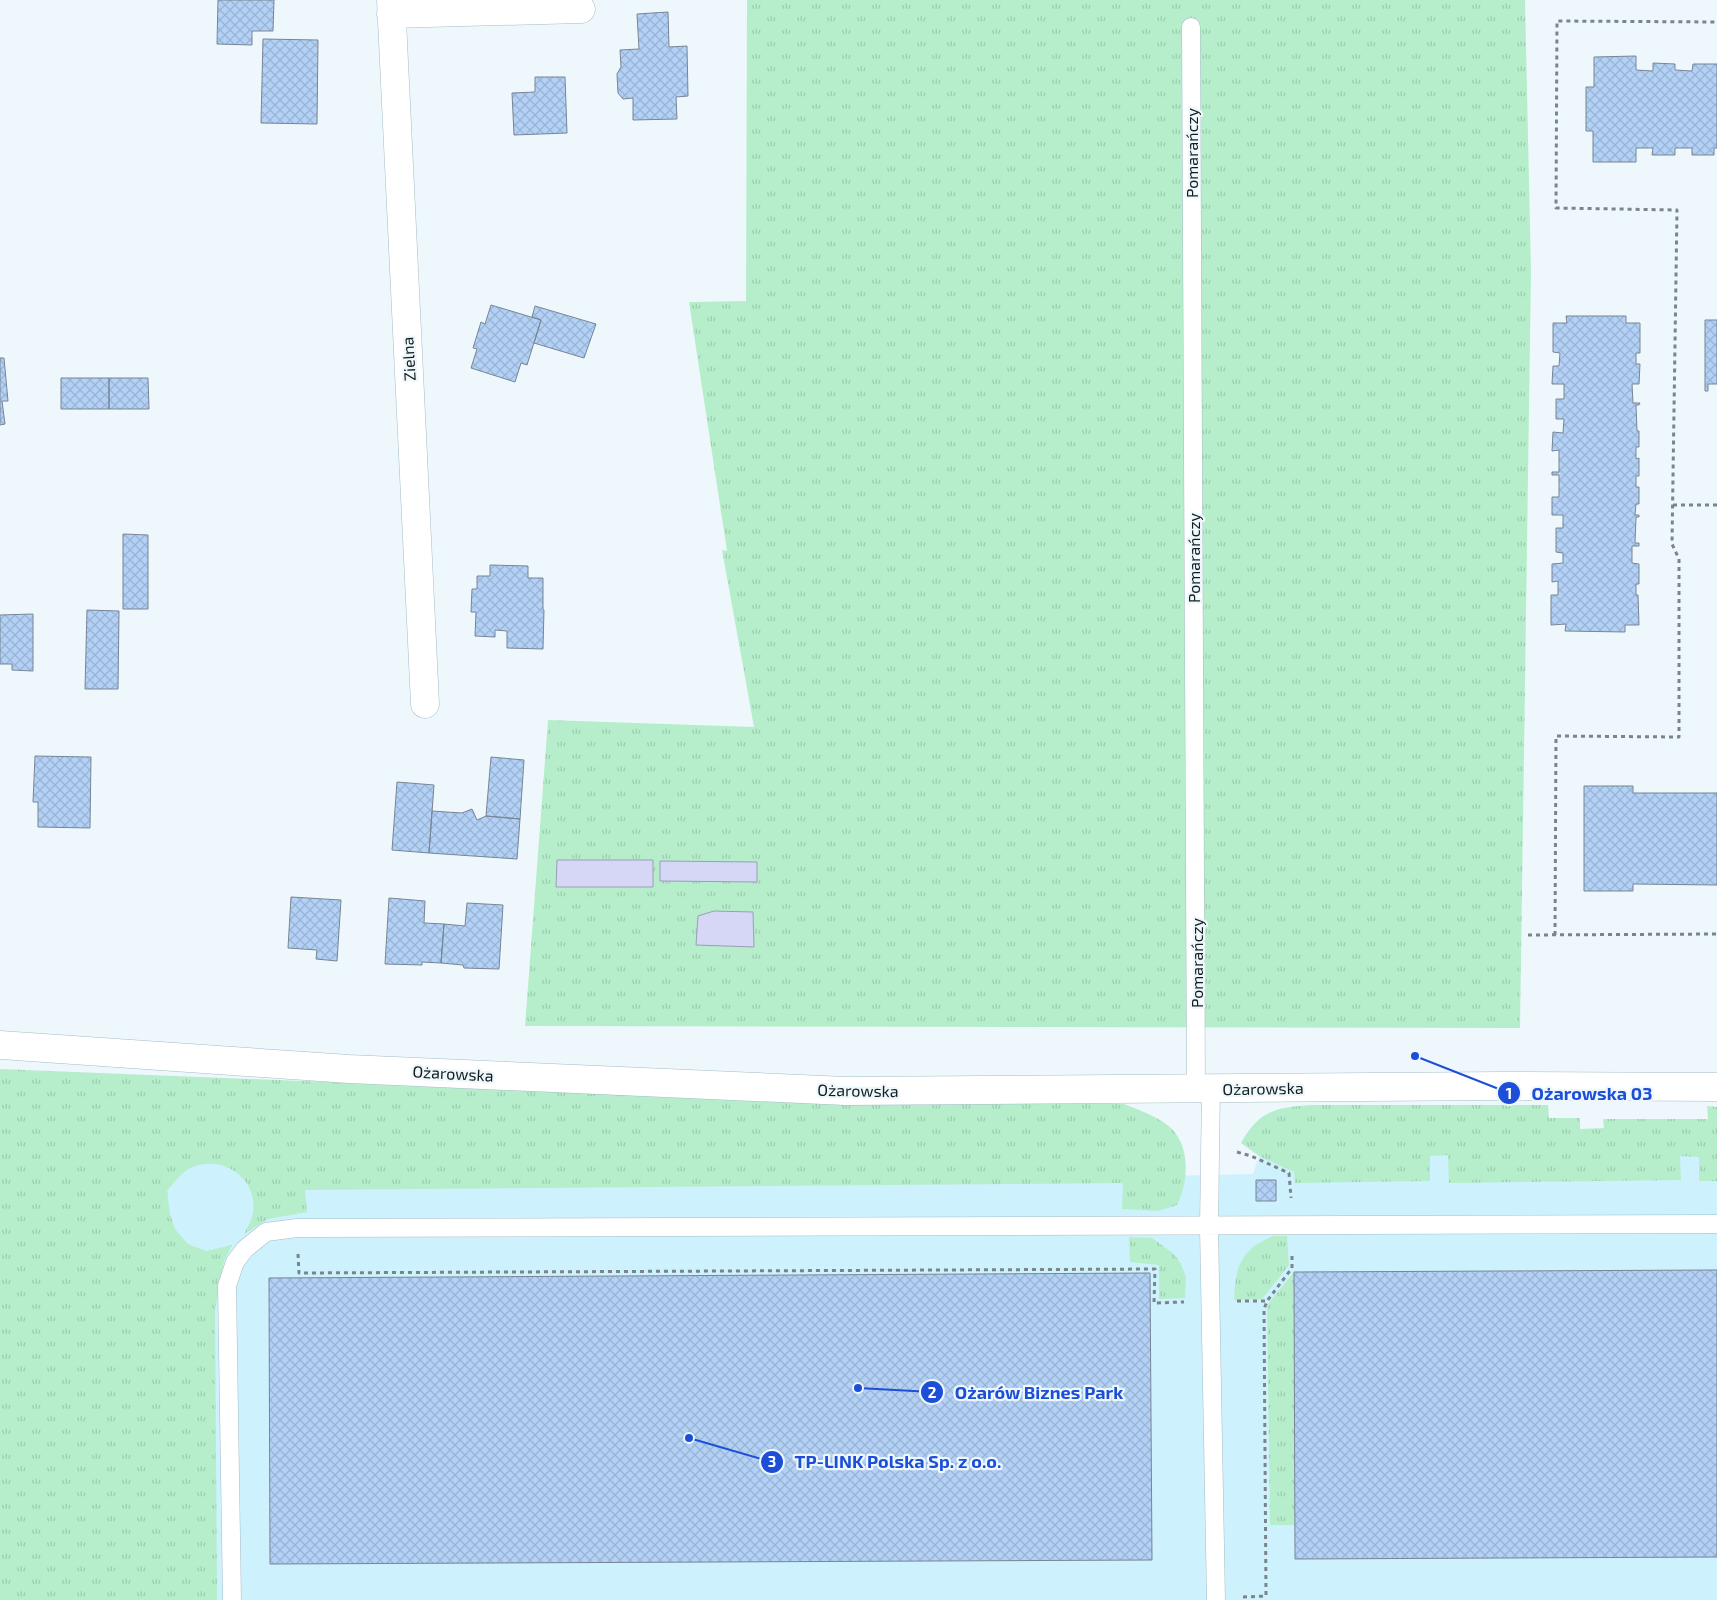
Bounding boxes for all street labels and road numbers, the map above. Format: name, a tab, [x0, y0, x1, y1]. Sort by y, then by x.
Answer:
street label: Pomarańczy	[1182, 107, 1201, 198]
street label: Zielna	[397, 336, 419, 382]
street label: Pomarańczy	[1184, 512, 1203, 603]
street label: Pomarańczy	[1187, 917, 1206, 1008]
street label: Ożarowska	[412, 1061, 494, 1085]
street label: Ożarowska	[1222, 1078, 1304, 1098]
street label: Ożarowska	[817, 1080, 899, 1100]

